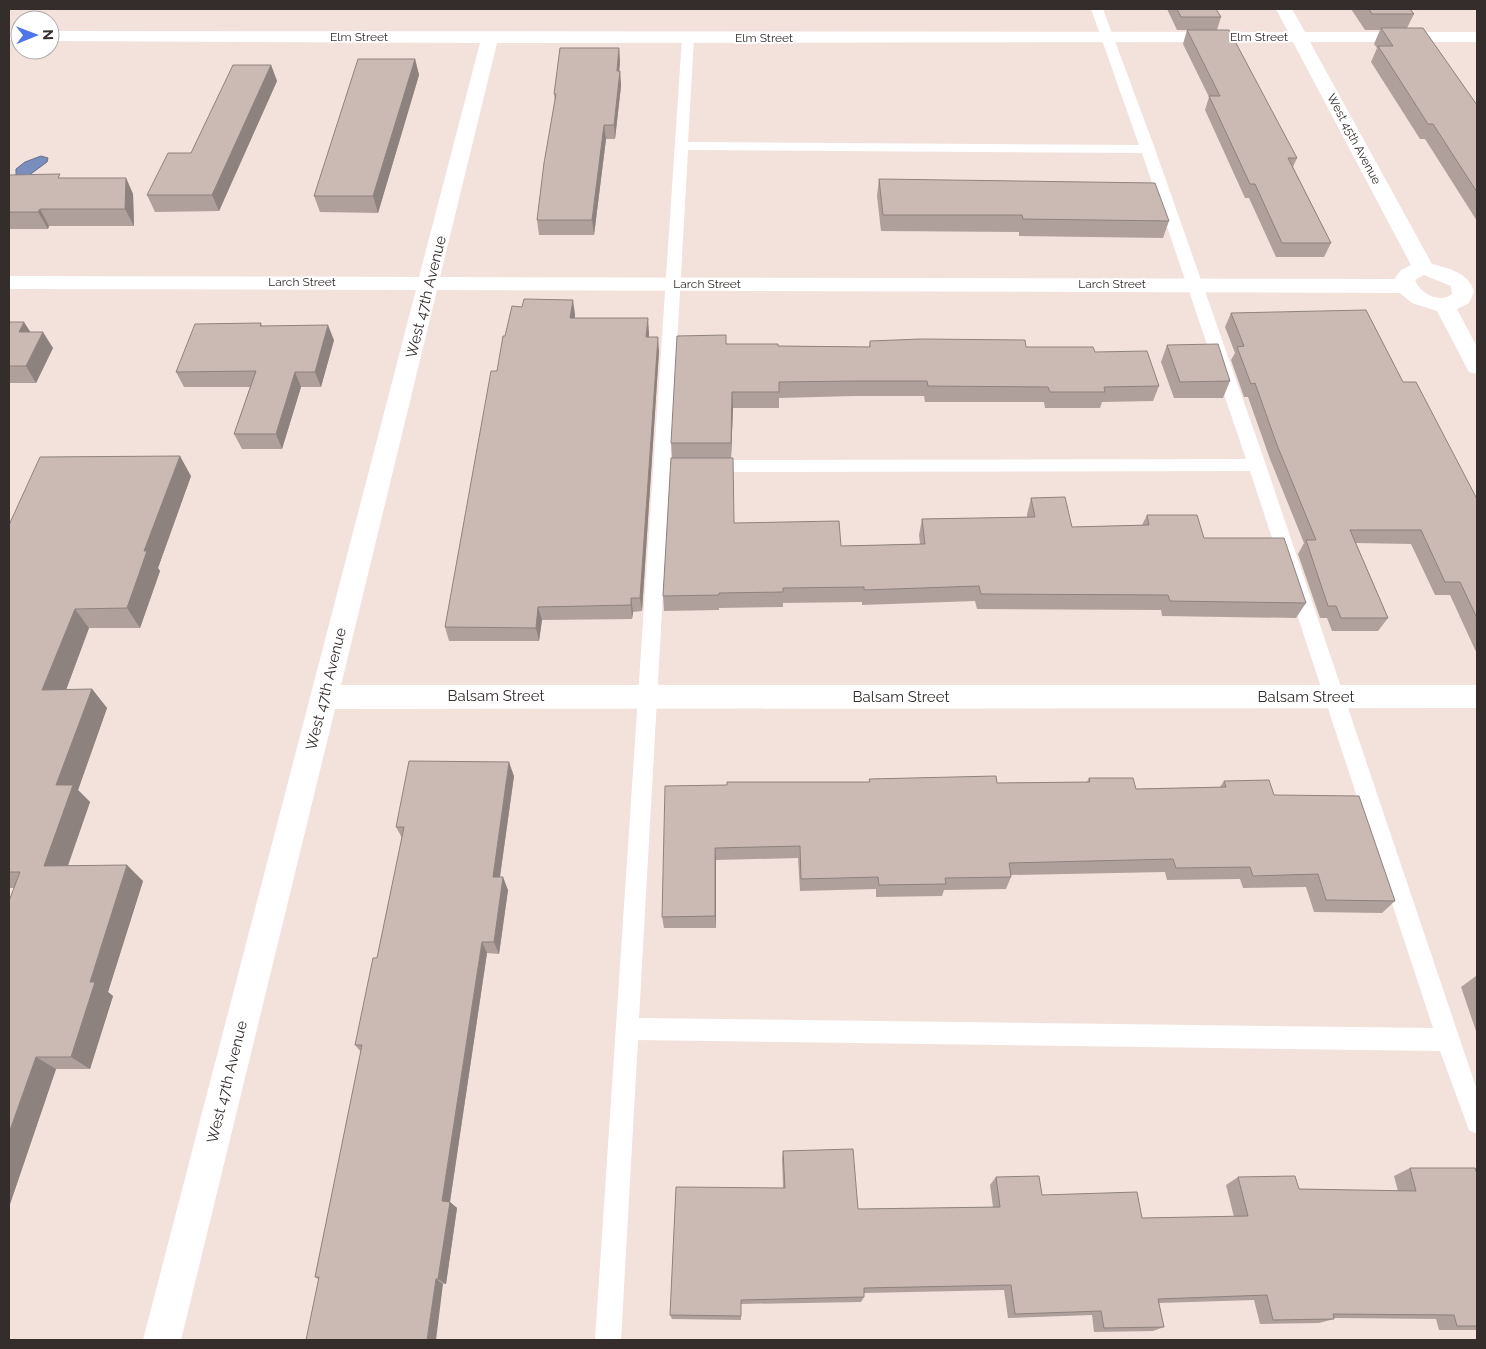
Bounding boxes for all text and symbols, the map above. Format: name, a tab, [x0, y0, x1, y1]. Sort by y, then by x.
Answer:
north arrow	[10, 10, 60, 60]
text: N	[40, 29, 56, 40]
street label: Elm Street	[330, 30, 388, 44]
street label: Elm Street	[1230, 30, 1288, 44]
street label: Elm Street	[735, 31, 793, 45]
street label: West 45th Avenue	[1324, 91, 1384, 187]
street label: West 47th Avenue	[402, 234, 450, 360]
street label: Larch Street	[268, 275, 336, 289]
street label: Larch Street	[673, 277, 741, 291]
street label: Larch Street	[1078, 277, 1146, 291]
street label: West 47th Avenue	[302, 626, 350, 752]
street label: Balsam Street	[448, 687, 544, 705]
street label: Balsam Street	[853, 688, 949, 706]
street label: Balsam Street	[1258, 688, 1354, 706]
street label: West 47th Avenue	[203, 1019, 251, 1145]

